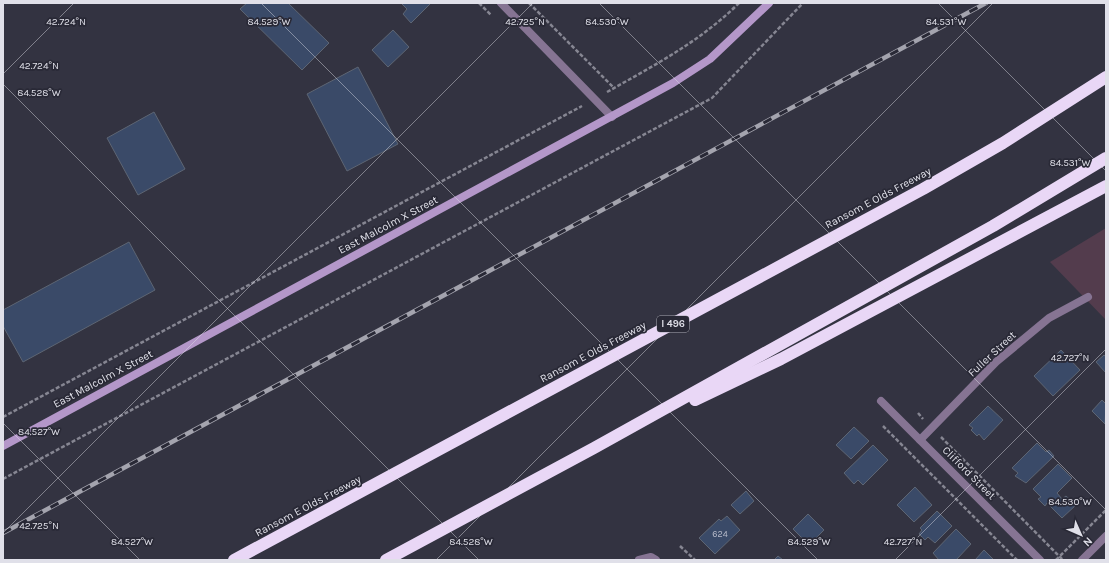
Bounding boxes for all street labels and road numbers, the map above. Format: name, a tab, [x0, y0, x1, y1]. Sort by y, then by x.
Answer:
street label: Ransom E Olds Freeway	[823, 165, 933, 231]
street label: East Malcolm X Street	[336, 193, 440, 257]
road number: I 496	[657, 316, 689, 332]
street label: Ransom E Olds Freeway	[538, 319, 648, 385]
street label: Fuller Street	[965, 329, 1019, 379]
street label: East Malcolm X Street	[51, 347, 155, 411]
street label: Clifford Street	[940, 444, 998, 502]
street label: Ransom E Olds Freeway	[253, 473, 363, 539]

